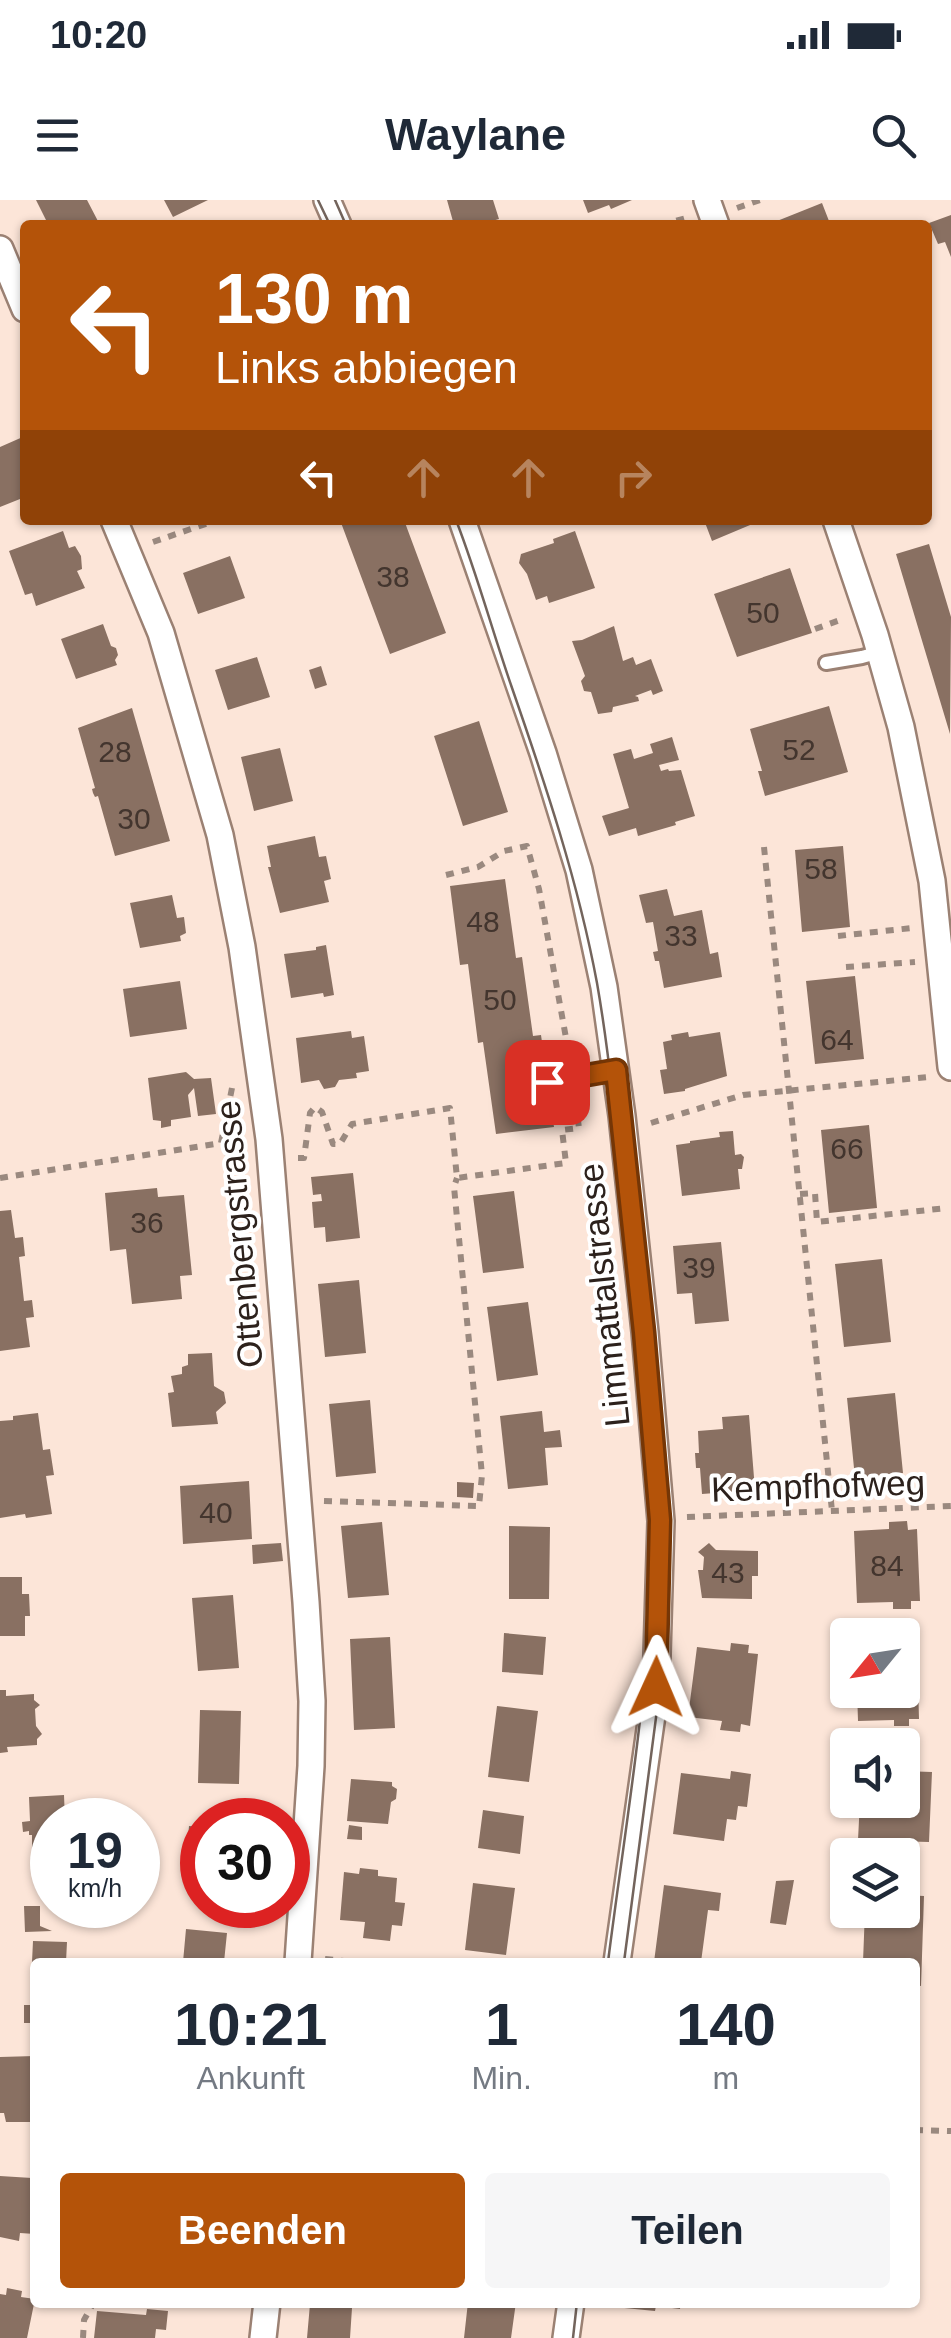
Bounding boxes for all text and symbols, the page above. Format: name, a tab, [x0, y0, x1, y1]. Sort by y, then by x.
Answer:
text: 10:20	[50, 14, 147, 56]
icon: menu	[30, 108, 85, 163]
icon: search	[866, 108, 921, 163]
text: Waylane	[385, 109, 566, 160]
icon: left	[50, 260, 180, 390]
text: 130 m	[215, 260, 413, 338]
text: Links abbiegen	[215, 342, 518, 393]
icon: left	[291, 450, 346, 505]
icon: ahead	[396, 450, 451, 505]
icon: ahead	[501, 450, 556, 505]
icon: right	[606, 450, 661, 505]
house number: 38	[376, 560, 410, 593]
house number: 50	[746, 596, 780, 629]
house number: 52	[782, 733, 816, 766]
house number: 28	[98, 735, 132, 768]
house number: 30	[117, 802, 151, 835]
house number: 58	[804, 852, 838, 885]
house number: 48	[466, 905, 500, 938]
house number: 33	[664, 919, 698, 952]
house number: 50	[483, 983, 517, 1016]
house number: 64	[820, 1023, 854, 1056]
pin	[505, 1040, 590, 1125]
icon: arrive	[520, 1055, 575, 1110]
street label: Ottenbergstrasse	[207, 1099, 270, 1369]
house number: 66	[830, 1132, 864, 1165]
street label: Limmattalstrasse	[570, 1161, 637, 1429]
house number: 36	[130, 1206, 164, 1239]
house number: 39	[682, 1251, 716, 1284]
street label: Kempfhofweg	[710, 1462, 926, 1509]
house number: 40	[199, 1496, 233, 1529]
house number: 84	[870, 1549, 904, 1582]
house number: 43	[711, 1556, 745, 1589]
north arrow	[830, 1618, 920, 1708]
map controls	[830, 1618, 920, 1928]
position arrow	[604, 1635, 708, 1739]
button: sound	[830, 1728, 920, 1818]
speed limit sign: 30	[180, 1798, 310, 1928]
text: 19	[67, 1823, 123, 1879]
button: layers	[830, 1838, 920, 1928]
text: km/h	[68, 1874, 122, 1902]
text: 10:21	[174, 1991, 327, 2058]
text: 1	[485, 1991, 518, 2058]
text: 140	[676, 1991, 776, 2058]
text: Ankunft	[196, 2060, 305, 2096]
text: Min.	[471, 2060, 532, 2096]
text: m	[713, 2060, 739, 2096]
button: Beenden	[60, 2173, 465, 2288]
button: Teilen	[485, 2173, 890, 2288]

